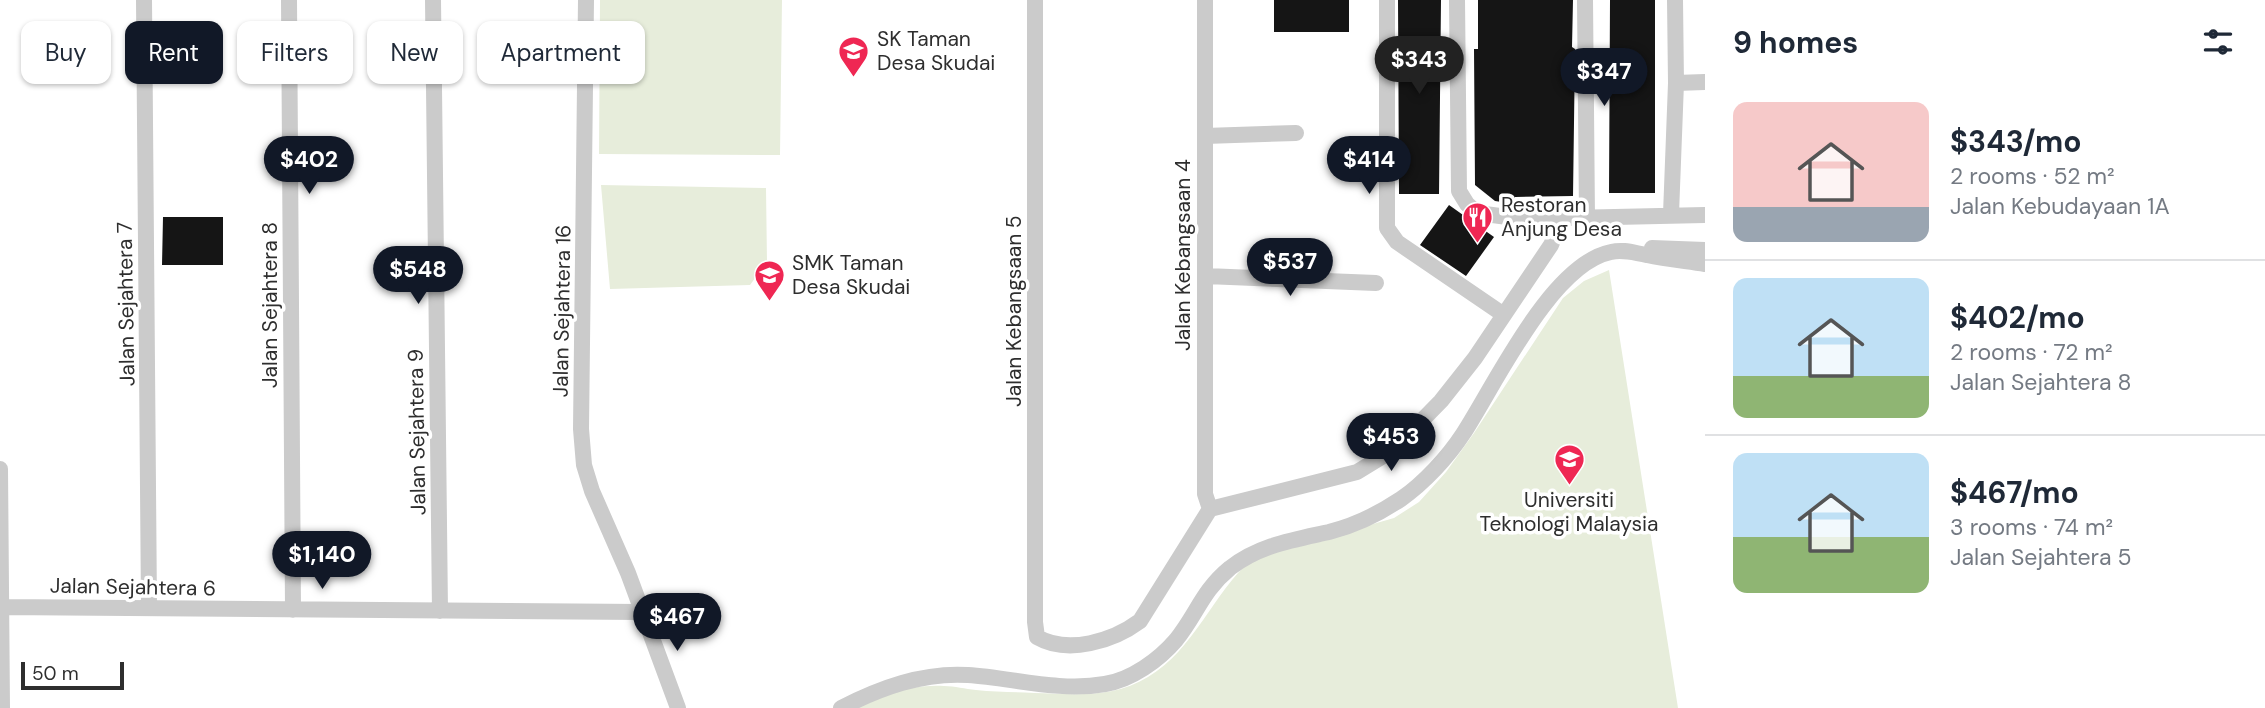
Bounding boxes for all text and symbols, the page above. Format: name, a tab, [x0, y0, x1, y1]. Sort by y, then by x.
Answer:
chip: Buy	[21, 21, 111, 84]
chip: Rent	[125, 21, 223, 84]
chip: Filters	[237, 21, 353, 84]
chip: New	[367, 21, 463, 84]
chip: Apartment	[477, 21, 645, 84]
text: 9 homes	[1733, 23, 1858, 62]
icon: filters	[2199, 23, 2237, 61]
place label: SK Taman Desa Skudai	[877, 25, 995, 77]
school or university icon: SK Taman Desa Skudai	[837, 34, 871, 78]
pin: $343	[1378, 36, 1460, 96]
text: $343	[1391, 44, 1447, 74]
pin: $347	[1563, 48, 1645, 108]
text: $347	[1576, 56, 1632, 86]
text: $343/mo	[1950, 122, 2081, 161]
icon: home	[1789, 130, 1873, 214]
pin: $402	[268, 136, 350, 196]
pin: $414	[1328, 136, 1410, 196]
text: $402	[280, 144, 338, 174]
text: $414	[1343, 144, 1395, 174]
street label: Jalan Kebangsaan 4	[1169, 159, 1197, 351]
text: 2 rooms · 52 m²	[1950, 161, 2115, 191]
place label: Restoran Anjung Desa	[1501, 191, 1622, 243]
text: Jalan Kebudayaan 1A	[1950, 191, 2170, 221]
restaurant icon: Restoran Anjung Desa	[1461, 200, 1495, 244]
street label: Jalan Kebangsaan 5	[1000, 215, 1028, 407]
street label: Jalan Sejahtera 7	[111, 222, 141, 386]
street label: Jalan Sejahtera 8	[256, 222, 284, 388]
street label: Jalan Sejahtera 16	[546, 224, 578, 398]
pin: $537	[1249, 238, 1331, 298]
pin: $548	[377, 246, 459, 306]
text: $537	[1263, 246, 1317, 276]
place label: SMK Taman Desa Skudai	[792, 249, 910, 301]
text: $548	[389, 254, 447, 284]
school or university icon: SMK Taman Desa Skudai	[752, 258, 786, 302]
text: $402/mo	[1950, 298, 2085, 337]
icon: home	[1789, 306, 1873, 390]
text: 2 rooms · 72 m²	[1950, 337, 2113, 367]
street label: Jalan Sejahtera 9	[402, 349, 432, 515]
text: Jalan Sejahtera 8	[1950, 367, 2132, 397]
pin: $453	[1350, 414, 1432, 473]
text: $453	[1362, 421, 1420, 451]
school or university icon: Universiti Teknologi Malaysia	[1552, 443, 1586, 487]
text: $467/mo	[1950, 473, 2079, 512]
icon: home	[1789, 481, 1873, 565]
place label: Universiti Teknologi Malaysia	[1480, 486, 1658, 538]
text: 3 rooms · 74 m²	[1950, 512, 2113, 542]
pin: $1,140	[265, 532, 379, 591]
text: $1,140	[288, 539, 356, 569]
text: Jalan Sejahtera 5	[1950, 542, 2132, 572]
street label: Jalan Sejahtera 6	[50, 572, 216, 602]
pin: $467	[636, 594, 718, 653]
text: $467	[649, 601, 705, 631]
scale bar	[21, 659, 124, 691]
text: 50 m	[32, 661, 79, 686]

